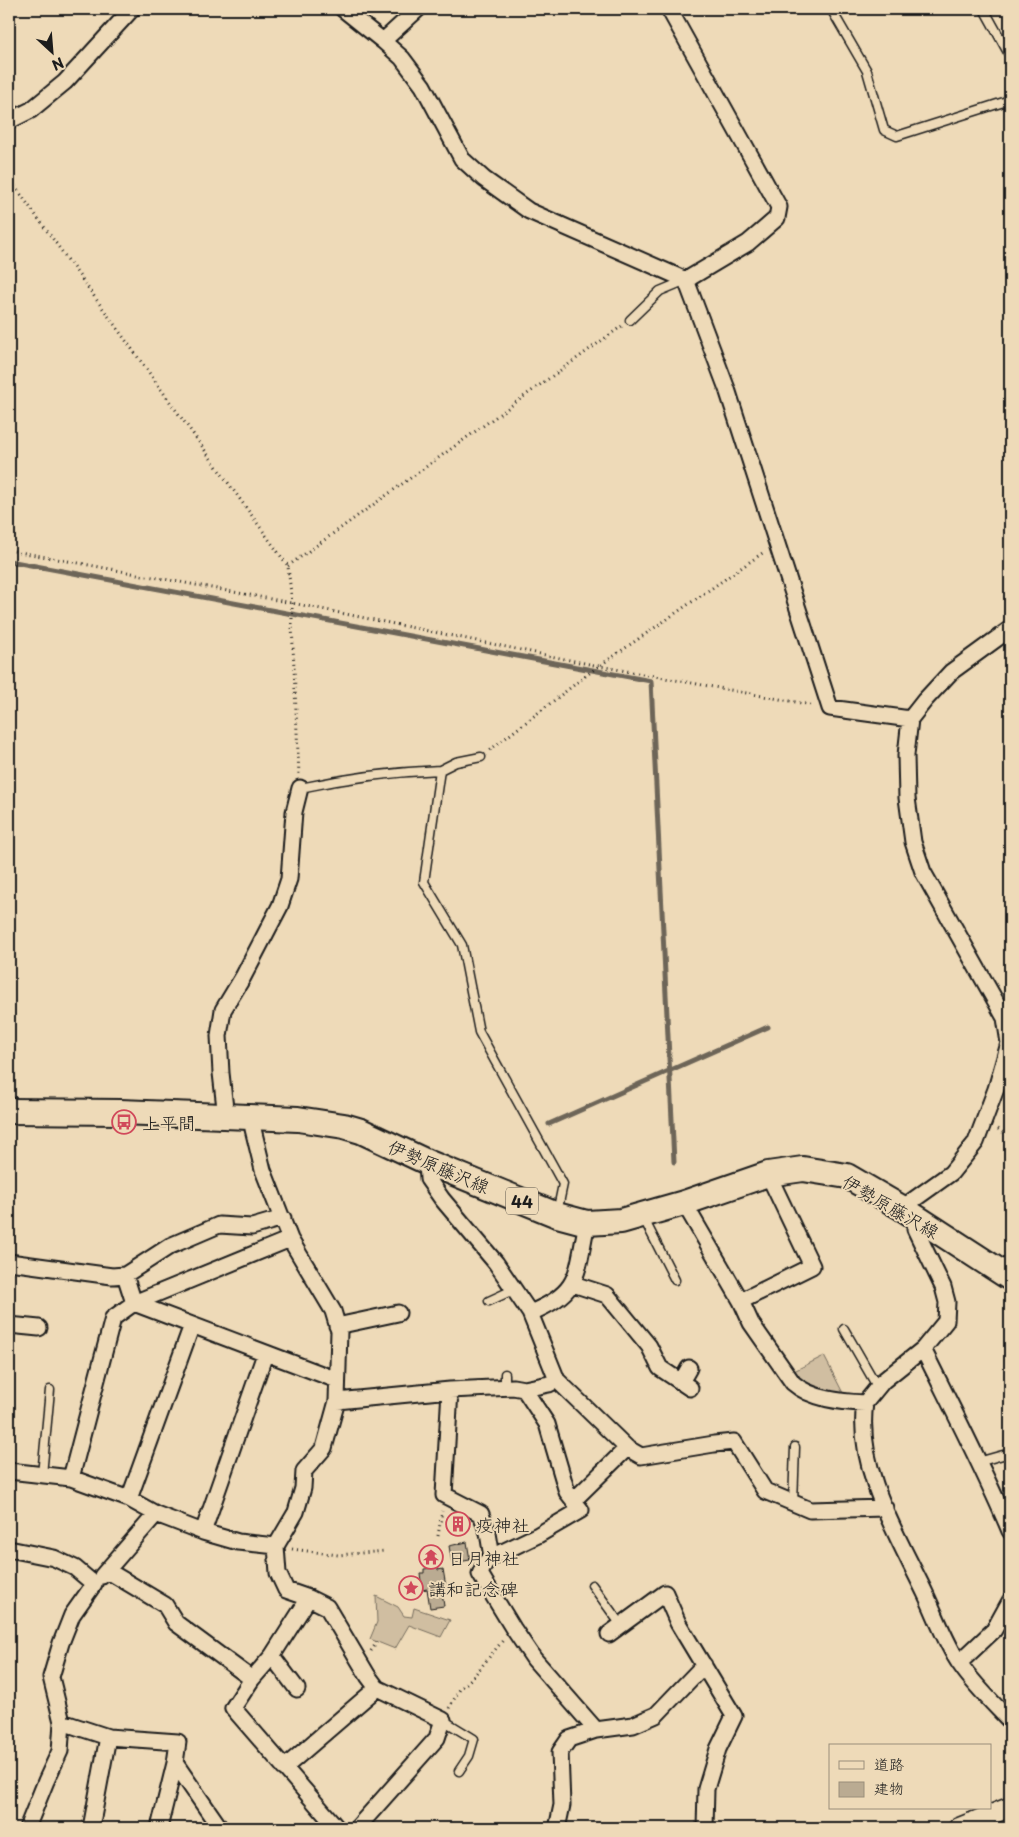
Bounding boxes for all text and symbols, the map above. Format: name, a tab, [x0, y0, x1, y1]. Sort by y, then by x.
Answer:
north arrow	[28, 28, 78, 78]
text: N	[48, 52, 68, 76]
bus stop icon: 上平間	[111, 1109, 137, 1135]
place label: 上平間	[142, 1109, 196, 1136]
street label: 伊勢原藤沢線	[384, 1132, 494, 1200]
street label: 伊勢原藤沢線	[837, 1167, 945, 1245]
road number: 44	[506, 1188, 538, 1214]
building icon: 疫神社	[445, 1511, 471, 1537]
place label: 疫神社	[476, 1511, 530, 1538]
temple icon: 日月神社	[418, 1544, 444, 1570]
place label: 日月神社	[448, 1544, 520, 1571]
place icon: 講和記念碑	[398, 1575, 424, 1601]
place label: 講和記念碑	[428, 1575, 518, 1602]
legend	[829, 1744, 992, 1810]
text: 道路	[874, 1752, 904, 1775]
text: 建物	[874, 1776, 904, 1799]

